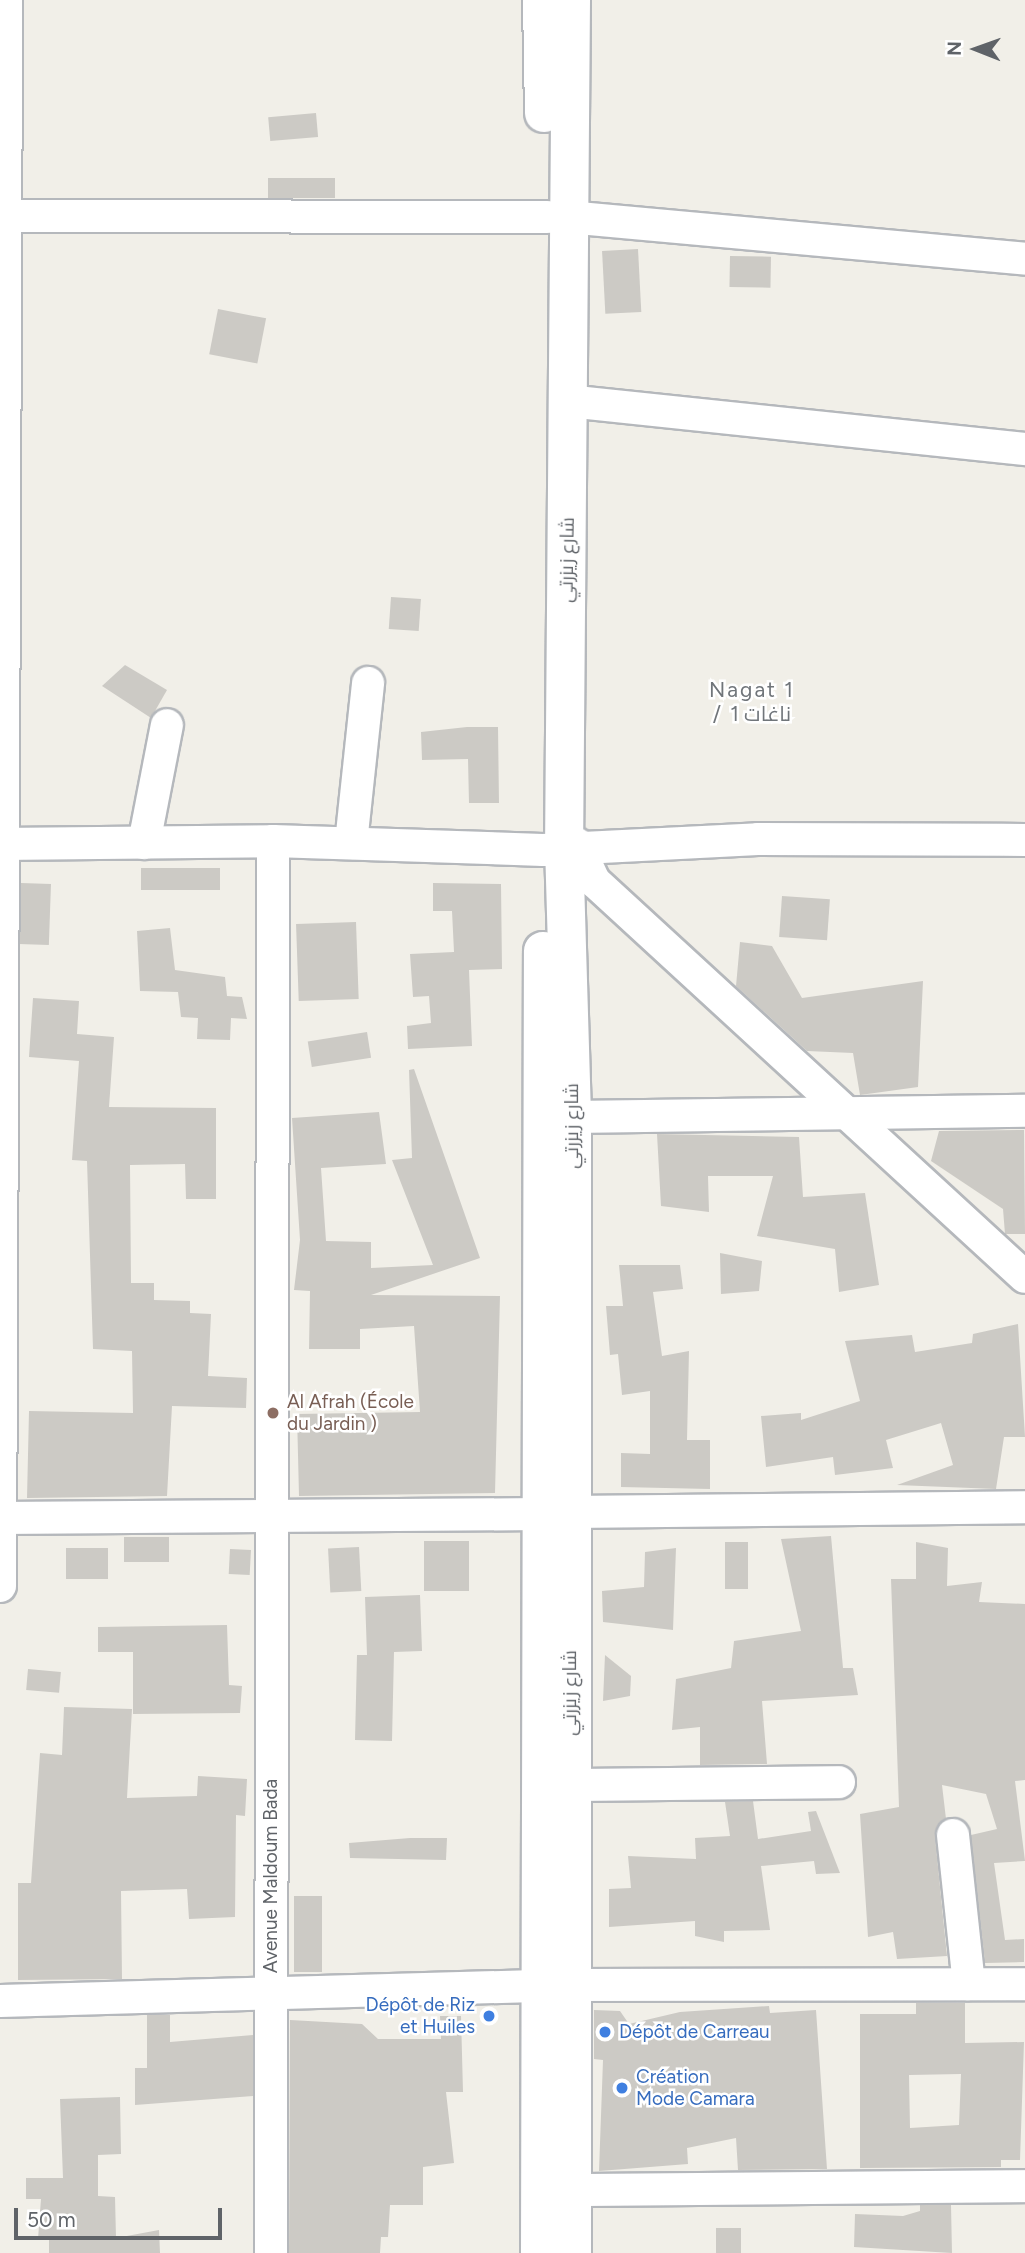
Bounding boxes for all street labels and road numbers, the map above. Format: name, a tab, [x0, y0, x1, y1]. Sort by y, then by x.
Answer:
street label: شارع زيزرتي	[555, 517, 579, 603]
street label: شارع زيزرتي	[561, 1083, 583, 1169]
street label: شارع زيزرتي	[559, 1650, 581, 1736]
street label: Avenue Maldoum Bada	[260, 1779, 282, 1973]

